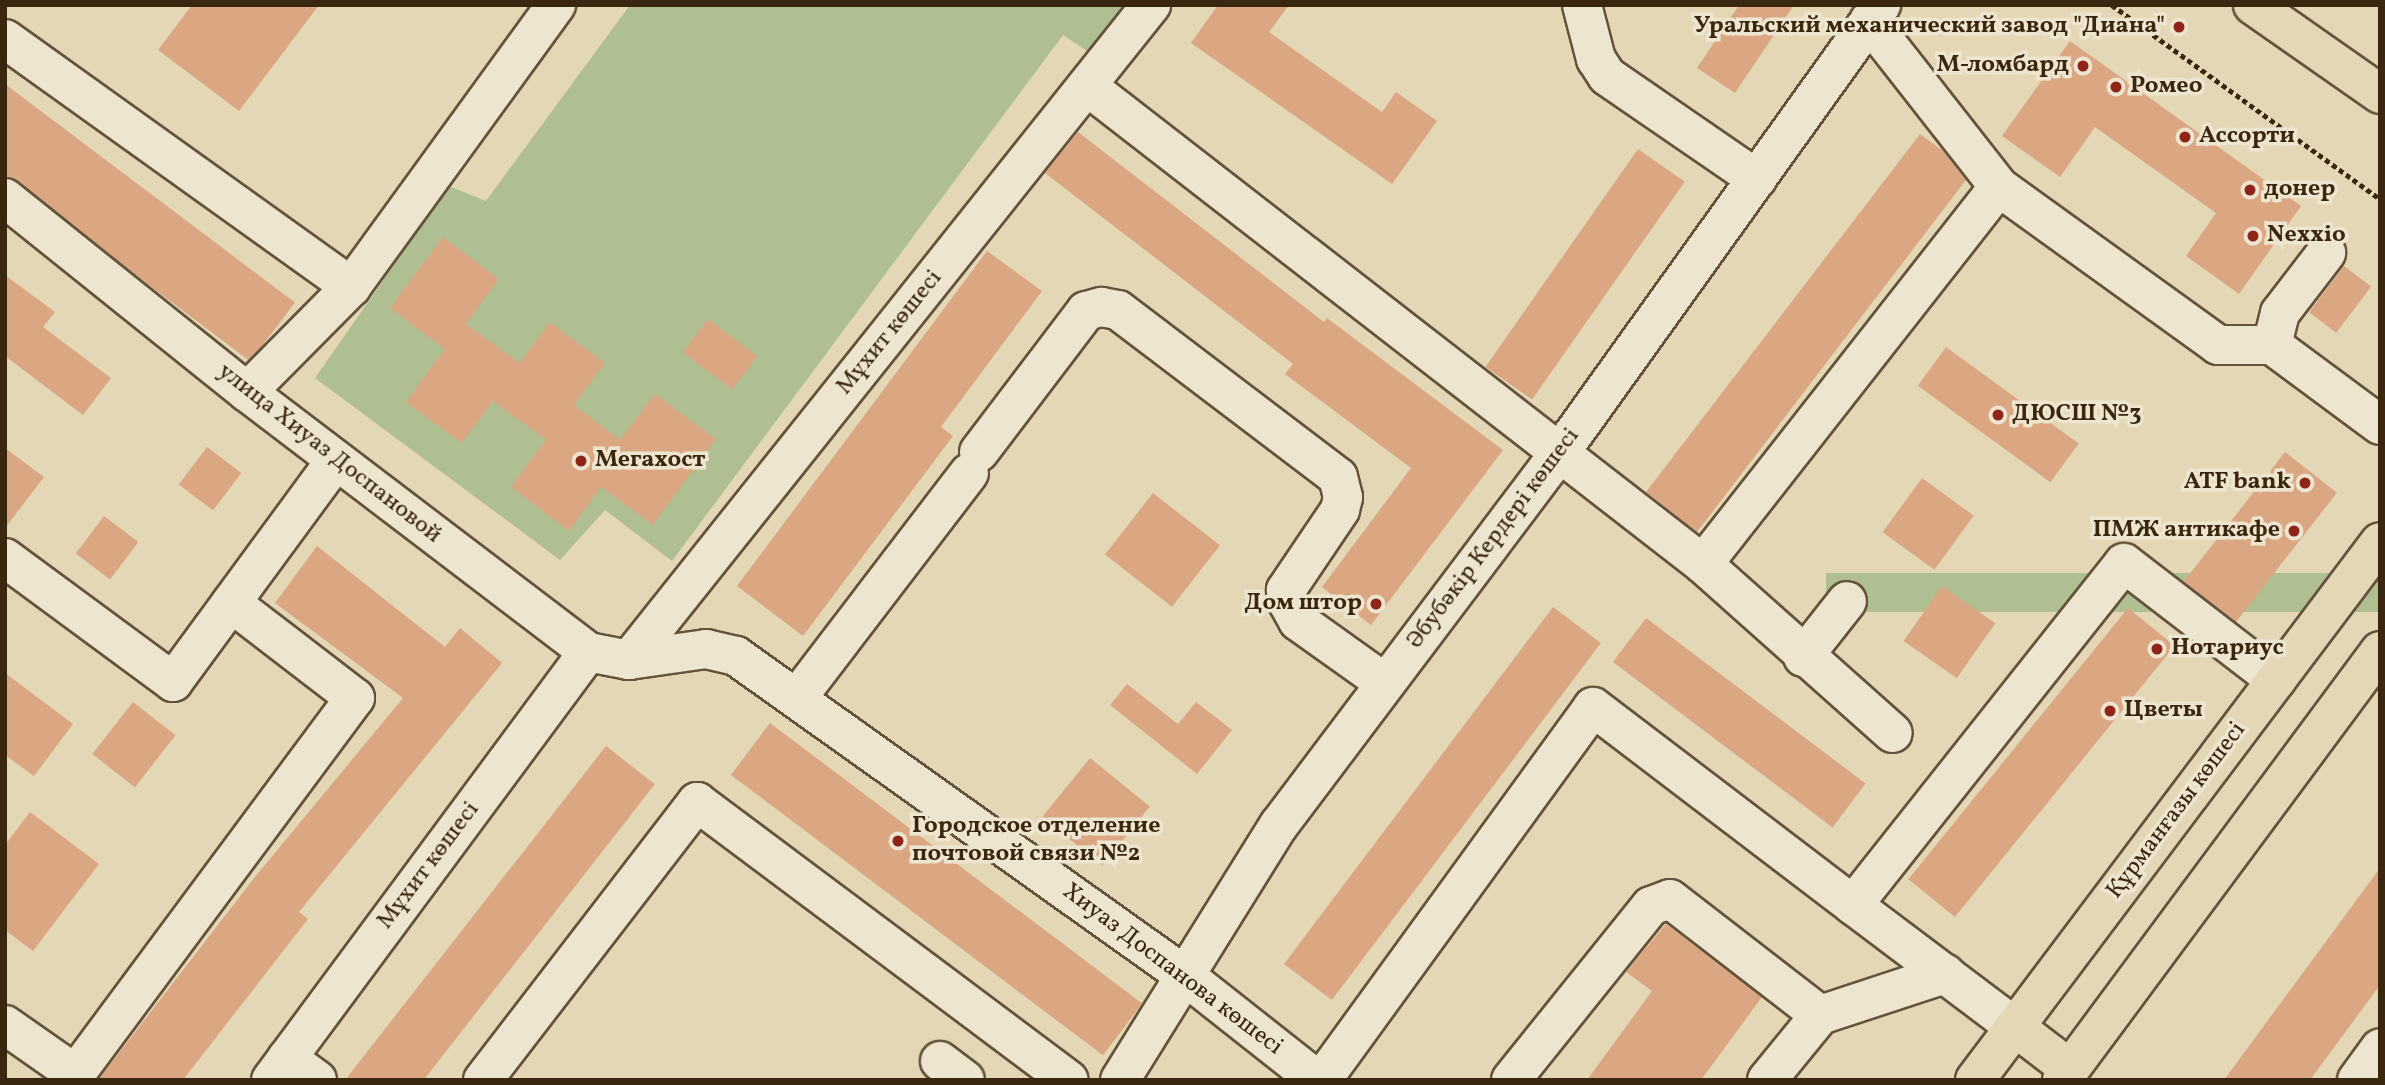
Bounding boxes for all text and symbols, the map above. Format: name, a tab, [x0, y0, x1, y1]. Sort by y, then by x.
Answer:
place label: Уральский механический завод "Диана"	[1694, 13, 2165, 41]
marker: Уральский механический завод "Диана"	[2171, 19, 2187, 35]
place label: М-ломбард	[1937, 52, 2069, 80]
marker: М-ломбард	[2075, 58, 2091, 74]
place label: Ромео	[2130, 73, 2202, 101]
marker: Ромео	[2108, 79, 2124, 95]
place label: Ассорти	[2199, 123, 2295, 151]
marker: Ассорти	[2177, 129, 2193, 145]
place label: донер	[2264, 176, 2335, 204]
marker: донер	[2242, 182, 2258, 198]
place label: Nexxio	[2267, 222, 2346, 250]
marker: Nexxio	[2245, 228, 2261, 244]
street label: Мұхит көшесі	[831, 265, 949, 401]
street label: улица Хиуаз Доспановой	[211, 358, 447, 550]
place label: ДЮСШ №3	[2012, 401, 2141, 429]
marker: ДЮСШ №3	[1990, 407, 2006, 423]
street label: Әбубәкір Кердері көшесі	[1402, 423, 1586, 655]
place label: Мегахост	[595, 447, 706, 475]
marker: Мегахост	[573, 453, 589, 469]
place label: ATF bank	[2184, 469, 2291, 497]
marker: ATF bank	[2297, 475, 2313, 491]
place label: ПМЖ антикафе	[2093, 517, 2280, 545]
marker: ПМЖ антикафе	[2286, 523, 2302, 539]
place label: Дом штор	[1244, 590, 1362, 618]
marker: Дом штор	[1368, 596, 1384, 612]
place label: Нотариус	[2171, 635, 2284, 663]
marker: Нотариус	[2149, 641, 2165, 657]
place label: Цветы	[2124, 697, 2203, 725]
marker: Цветы	[2102, 703, 2118, 719]
street label: Құрманғазы көшесі	[2101, 717, 2253, 905]
street label: Мұхит көшесі	[372, 797, 486, 935]
place label: Городское отделение почтовой связи №2	[912, 813, 1160, 869]
marker: Городское отделение почтовой связи №2	[890, 833, 906, 849]
street label: Хиуаз Доспанова көшесі	[1056, 878, 1288, 1062]

